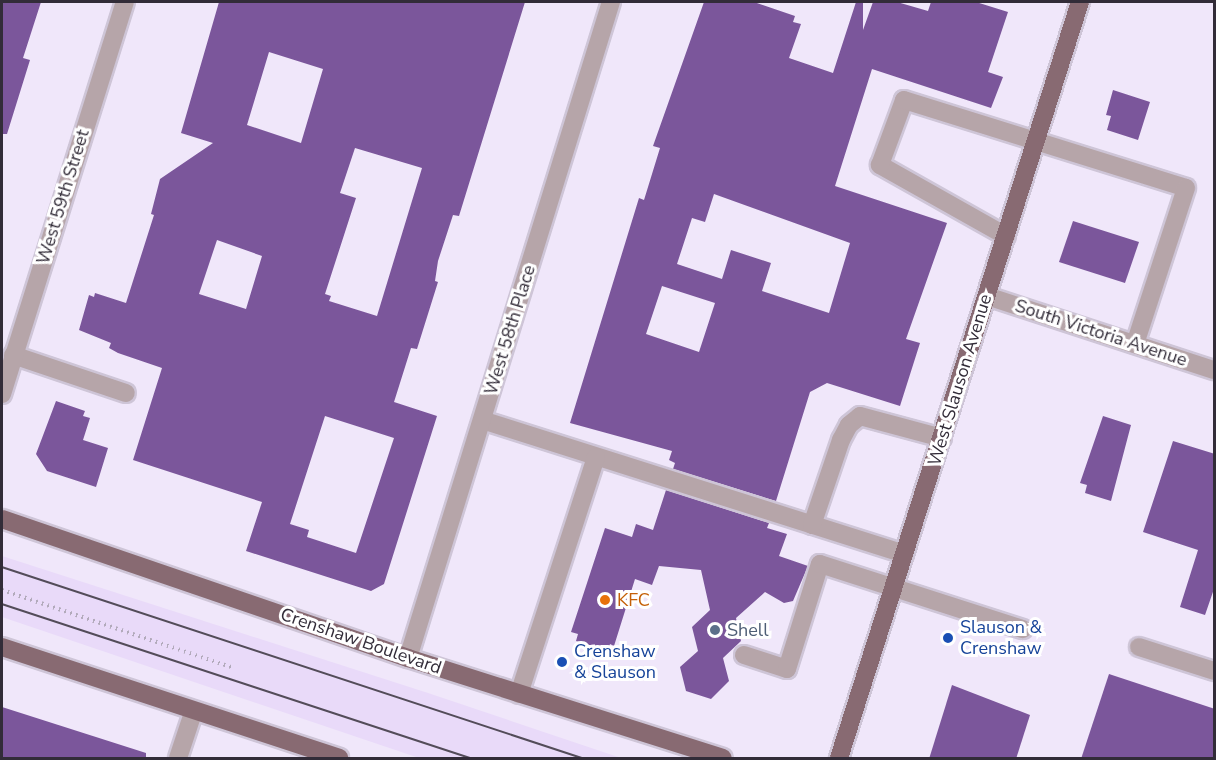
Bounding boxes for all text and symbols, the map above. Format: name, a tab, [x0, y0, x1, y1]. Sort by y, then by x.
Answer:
street label: West 59th Street	[32, 127, 94, 267]
street label: West 58th Place	[480, 262, 540, 398]
street label: West Slauson Avenue	[924, 291, 996, 469]
street label: South Victoria Avenue	[1012, 295, 1190, 371]
place label: KFC	[617, 589, 650, 611]
marker: KFC	[598, 593, 612, 607]
street label: Crenshaw Boulevard	[278, 603, 444, 679]
place label: Slauson & Crenshaw	[960, 617, 1042, 660]
place label: Shell	[727, 619, 769, 641]
marker: Shell	[708, 623, 722, 637]
marker: Slauson & Crenshaw	[941, 631, 955, 645]
place label: Crenshaw & Slauson	[574, 641, 656, 684]
marker: Crenshaw & Slauson	[555, 655, 569, 669]

